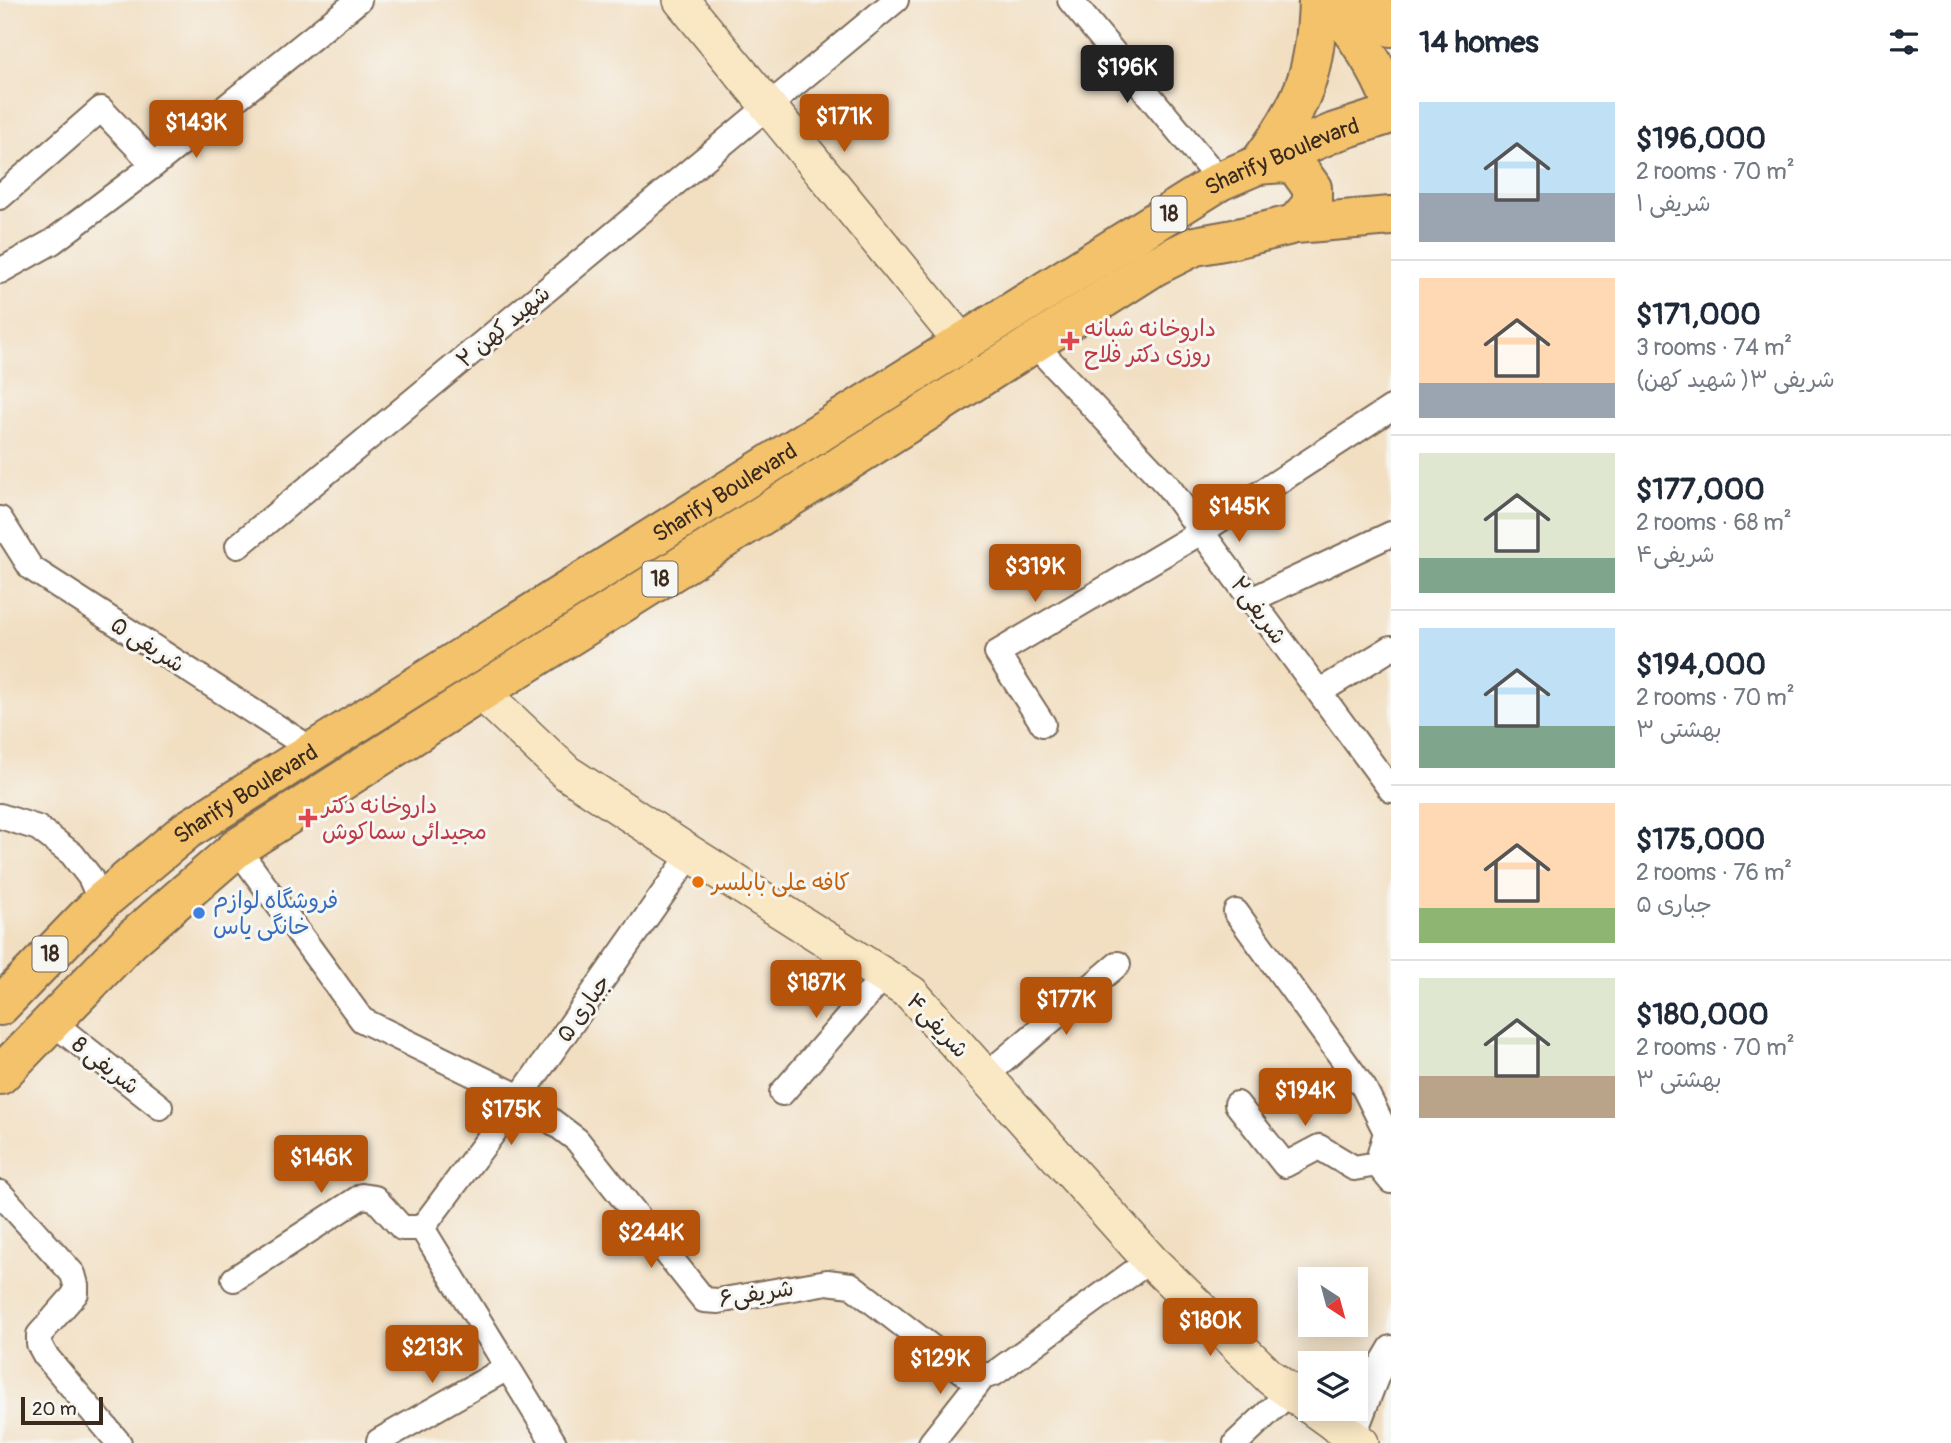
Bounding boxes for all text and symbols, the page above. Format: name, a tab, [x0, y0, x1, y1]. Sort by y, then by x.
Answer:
icon: filters	[1885, 23, 1923, 61]
text: 14 homes	[1419, 24, 1539, 61]
pin: $196K	[1078, 46, 1176, 105]
text: $196K	[1097, 53, 1157, 82]
pin: $171K	[795, 94, 893, 154]
pin: $143K	[147, 100, 245, 160]
text: $171K	[816, 102, 872, 131]
text: $143K	[165, 108, 227, 137]
street label: Sharify Boulevard	[1199, 111, 1363, 202]
text: $196,000	[1636, 120, 1766, 157]
icon: home	[1475, 130, 1559, 214]
text: 2 rooms · 70 m²	[1636, 157, 1795, 186]
text: شریفی ۱	[1636, 189, 1711, 218]
road number: 18	[1152, 196, 1186, 232]
street label: شهید کهن ۲	[450, 279, 556, 374]
text: $171,000	[1636, 296, 1761, 333]
icon: home	[1475, 306, 1559, 390]
place label: داروخانه شبانه روزی دکتر فلاح	[1084, 314, 1216, 370]
marker: داروخانه شبانه روزی دکتر فلاح	[1062, 333, 1078, 349]
text: 3 rooms · 74 m²	[1636, 333, 1792, 362]
text: شریفی ۳( شهید کهن)	[1636, 365, 1835, 394]
street label: Sharify Boulevard	[647, 436, 803, 549]
text: $177,000	[1636, 471, 1765, 508]
icon: home	[1475, 481, 1559, 565]
pin: $145K	[1190, 484, 1288, 544]
text: $145K	[1208, 492, 1270, 521]
text: 2 rooms · 68 m²	[1636, 508, 1792, 537]
text: شریفی۴	[1636, 540, 1715, 569]
pin: $319K	[986, 544, 1084, 604]
text: $319K	[1005, 552, 1065, 581]
road number: 18	[642, 562, 678, 596]
street label: شریفی۲	[1224, 571, 1293, 650]
street label: شریفی ۵	[105, 610, 190, 679]
text: $194,000	[1636, 646, 1766, 683]
icon: home	[1475, 656, 1559, 740]
text: 2 rooms · 70 m²	[1636, 683, 1795, 712]
text: بهشتی ۳	[1636, 715, 1722, 744]
street label: Sharify Boulevard	[167, 738, 323, 850]
place label: داروخانه دکتر مجیدائی سماکوش	[320, 791, 487, 846]
marker: داروخانه دکتر مجیدائی سماکوش	[300, 810, 316, 826]
text: $175,000	[1636, 821, 1765, 858]
icon: home	[1475, 831, 1559, 915]
text: 2 rooms · 76 m²	[1636, 858, 1792, 887]
place label: کافه علی بابلسر	[710, 868, 850, 897]
marker: کافه علی بابلسر	[690, 874, 706, 890]
place label: فروشگاه لوازم خانگی یاس	[213, 886, 338, 941]
text: جباری ۵	[1636, 890, 1712, 919]
marker: فروشگاه لوازم خانگی یاس	[191, 905, 207, 921]
road number: 18	[32, 936, 68, 972]
pin: $187K	[767, 960, 865, 1020]
text: $187K	[786, 968, 846, 997]
street label: جباری ۵	[550, 969, 617, 1048]
pin: $177K	[1017, 978, 1115, 1037]
text: $177K	[1036, 985, 1096, 1014]
street label: شریفی۴	[900, 987, 975, 1064]
text: $180,000	[1636, 996, 1769, 1033]
icon: home	[1475, 1006, 1559, 1090]
street label: شریفی 8	[66, 1030, 145, 1101]
text: 2 rooms · 70 m²	[1636, 1033, 1795, 1062]
text: بهشتی ۳	[1636, 1065, 1722, 1094]
pin: $194K	[1256, 1068, 1354, 1128]
text: $194K	[1275, 1076, 1335, 1105]
pin: $175K	[462, 1088, 560, 1147]
text: $175K	[481, 1095, 541, 1124]
pin: $146K	[272, 1136, 370, 1195]
text: $146K	[290, 1143, 352, 1172]
pin: $244K	[602, 1210, 700, 1270]
text: $244K	[618, 1218, 684, 1247]
north arrow	[1298, 1267, 1368, 1337]
map controls	[1298, 1267, 1368, 1421]
street label: شریفی۶	[717, 1273, 796, 1314]
pin: $180K	[1161, 1298, 1259, 1358]
text: $180K	[1179, 1306, 1241, 1335]
pin: $213K	[383, 1326, 481, 1385]
text: $213K	[401, 1333, 463, 1362]
pin: $129K	[891, 1336, 989, 1396]
text: $129K	[910, 1344, 970, 1373]
button: layers	[1298, 1351, 1368, 1421]
scale bar	[21, 1394, 103, 1426]
text: 20 m	[32, 1397, 77, 1421]

